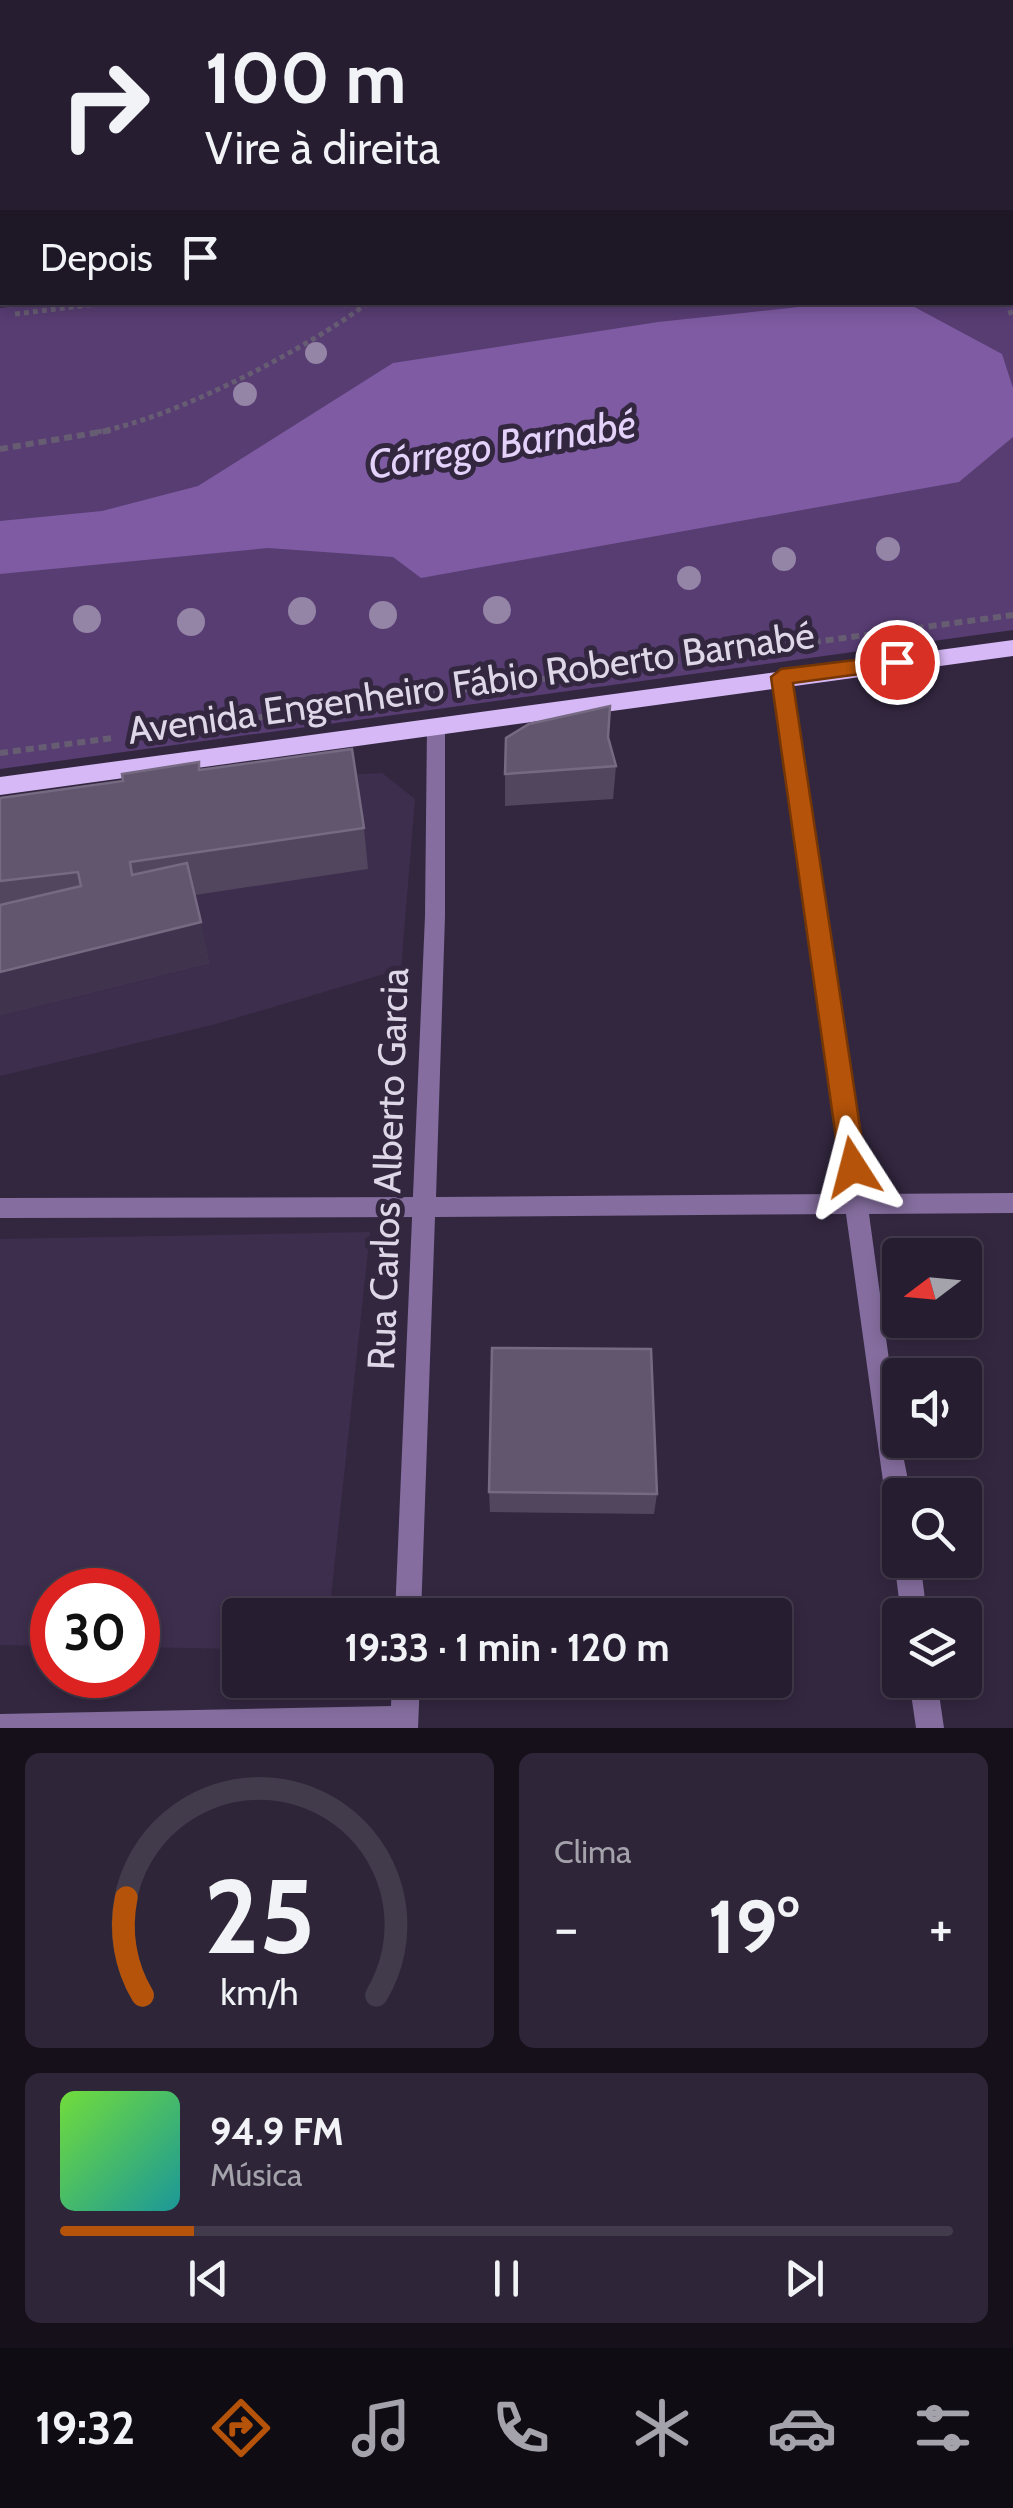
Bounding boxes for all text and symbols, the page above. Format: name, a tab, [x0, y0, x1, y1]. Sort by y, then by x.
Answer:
text: 100 m	[205, 35, 406, 121]
icon: right	[40, 40, 170, 170]
text: Vire à direita	[205, 121, 440, 175]
icon: arrive	[173, 230, 228, 285]
text: Depois	[40, 234, 153, 281]
water label: Córrego Barnabé	[365, 398, 639, 489]
street label: Avenida Engenheiro Fábio Roberto Barnabé	[125, 611, 817, 754]
pin	[855, 620, 940, 705]
icon: arrive	[870, 635, 925, 690]
street label: Rua Carlos Alberto Garcia	[357, 967, 418, 1371]
position arrow	[801, 1115, 905, 1219]
north arrow	[882, 1238, 982, 1338]
map controls	[882, 1238, 982, 1698]
button: sound	[882, 1358, 982, 1458]
button: search	[882, 1478, 982, 1578]
speed limit sign: 30	[30, 1568, 160, 1698]
button: layers	[882, 1598, 982, 1698]
text: 19:33 · 1 min · 120 m	[345, 1624, 669, 1671]
text: Clima	[554, 1832, 631, 1871]
text: 25	[204, 1853, 315, 1979]
text: 19°	[708, 1881, 799, 1972]
text: −	[554, 1894, 578, 1961]
text: +	[929, 1894, 953, 1961]
text: km/h	[220, 1971, 299, 2014]
text: 94.9 FM	[210, 2108, 344, 2155]
text: Música	[210, 2155, 302, 2194]
icon: previous	[181, 2251, 236, 2306]
icon: pause	[479, 2251, 534, 2306]
icon: next	[777, 2251, 832, 2306]
icon: directions	[206, 2393, 276, 2463]
icon: music	[346, 2393, 416, 2463]
icon: phone	[486, 2393, 556, 2463]
icon: climate	[627, 2393, 697, 2463]
icon: car	[767, 2393, 837, 2463]
icon: filters	[908, 2393, 978, 2463]
text: 19:32	[35, 2401, 135, 2455]

